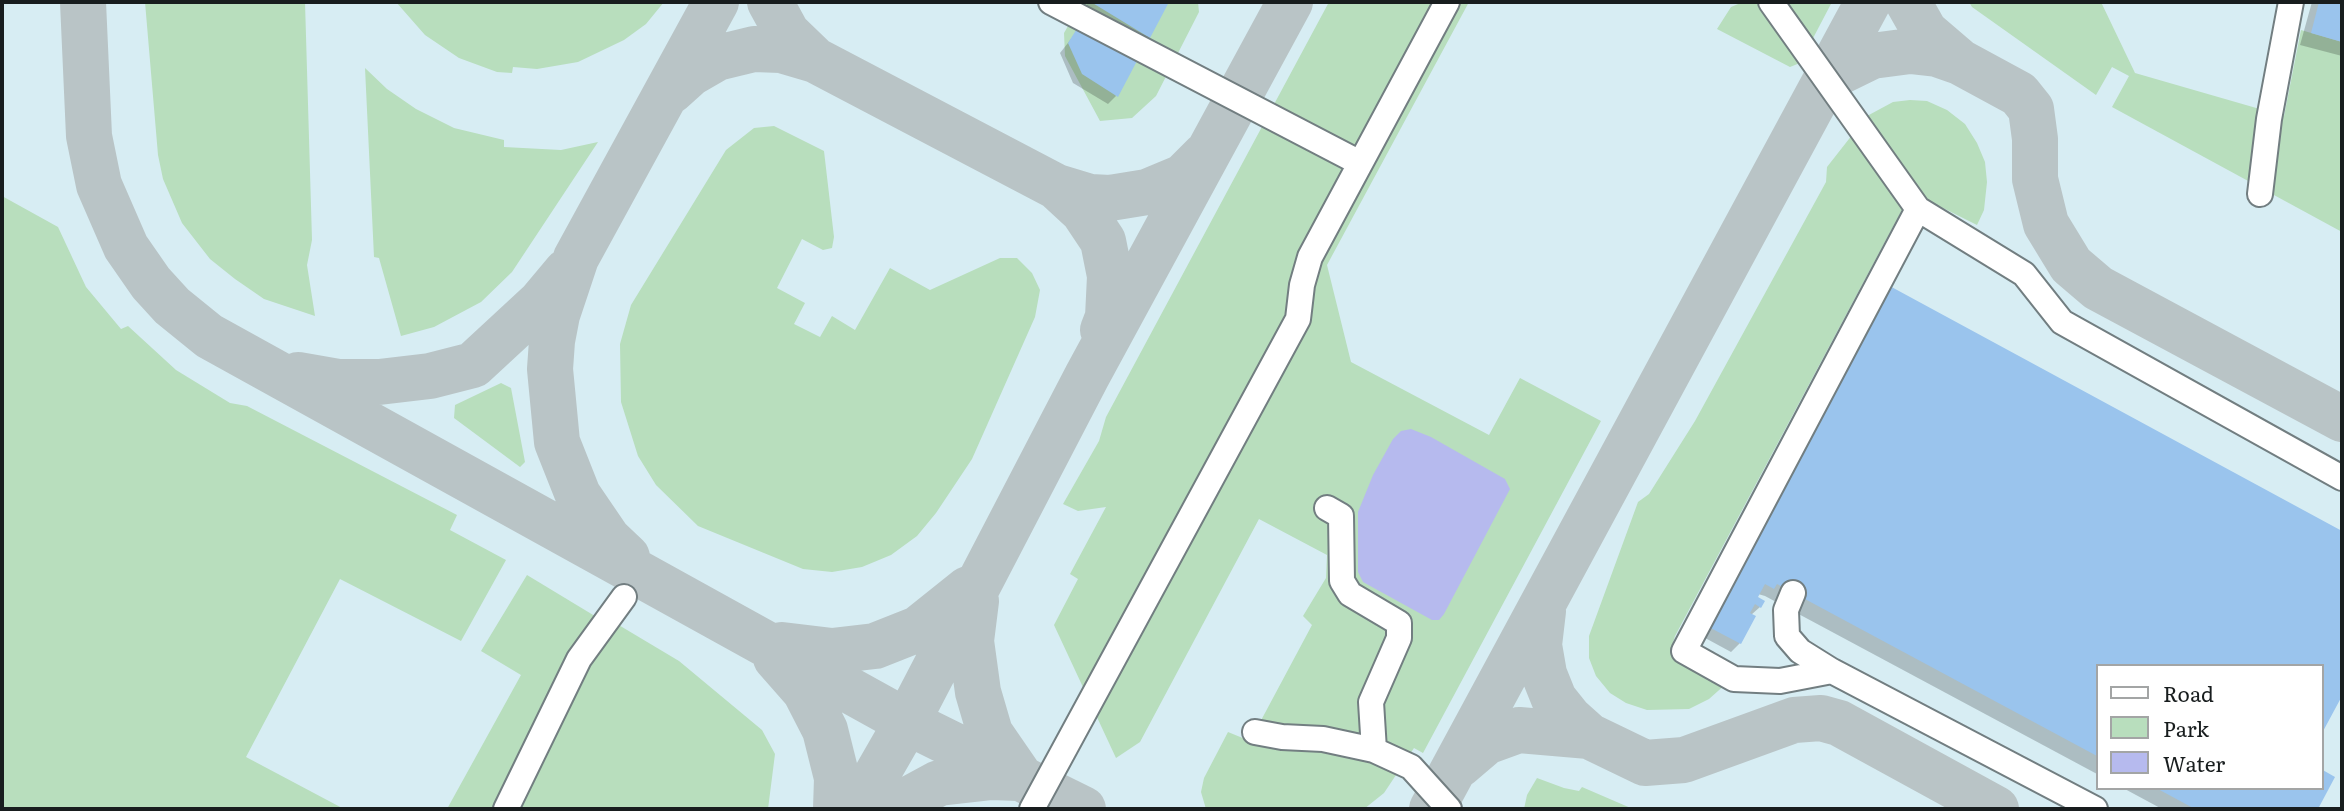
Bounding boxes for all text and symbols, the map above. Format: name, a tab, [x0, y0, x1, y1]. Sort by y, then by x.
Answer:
legend	[2096, 664, 2323, 790]
text: Road	[2163, 677, 2214, 708]
text: Park	[2163, 712, 2209, 743]
text: Water	[2163, 747, 2225, 778]

